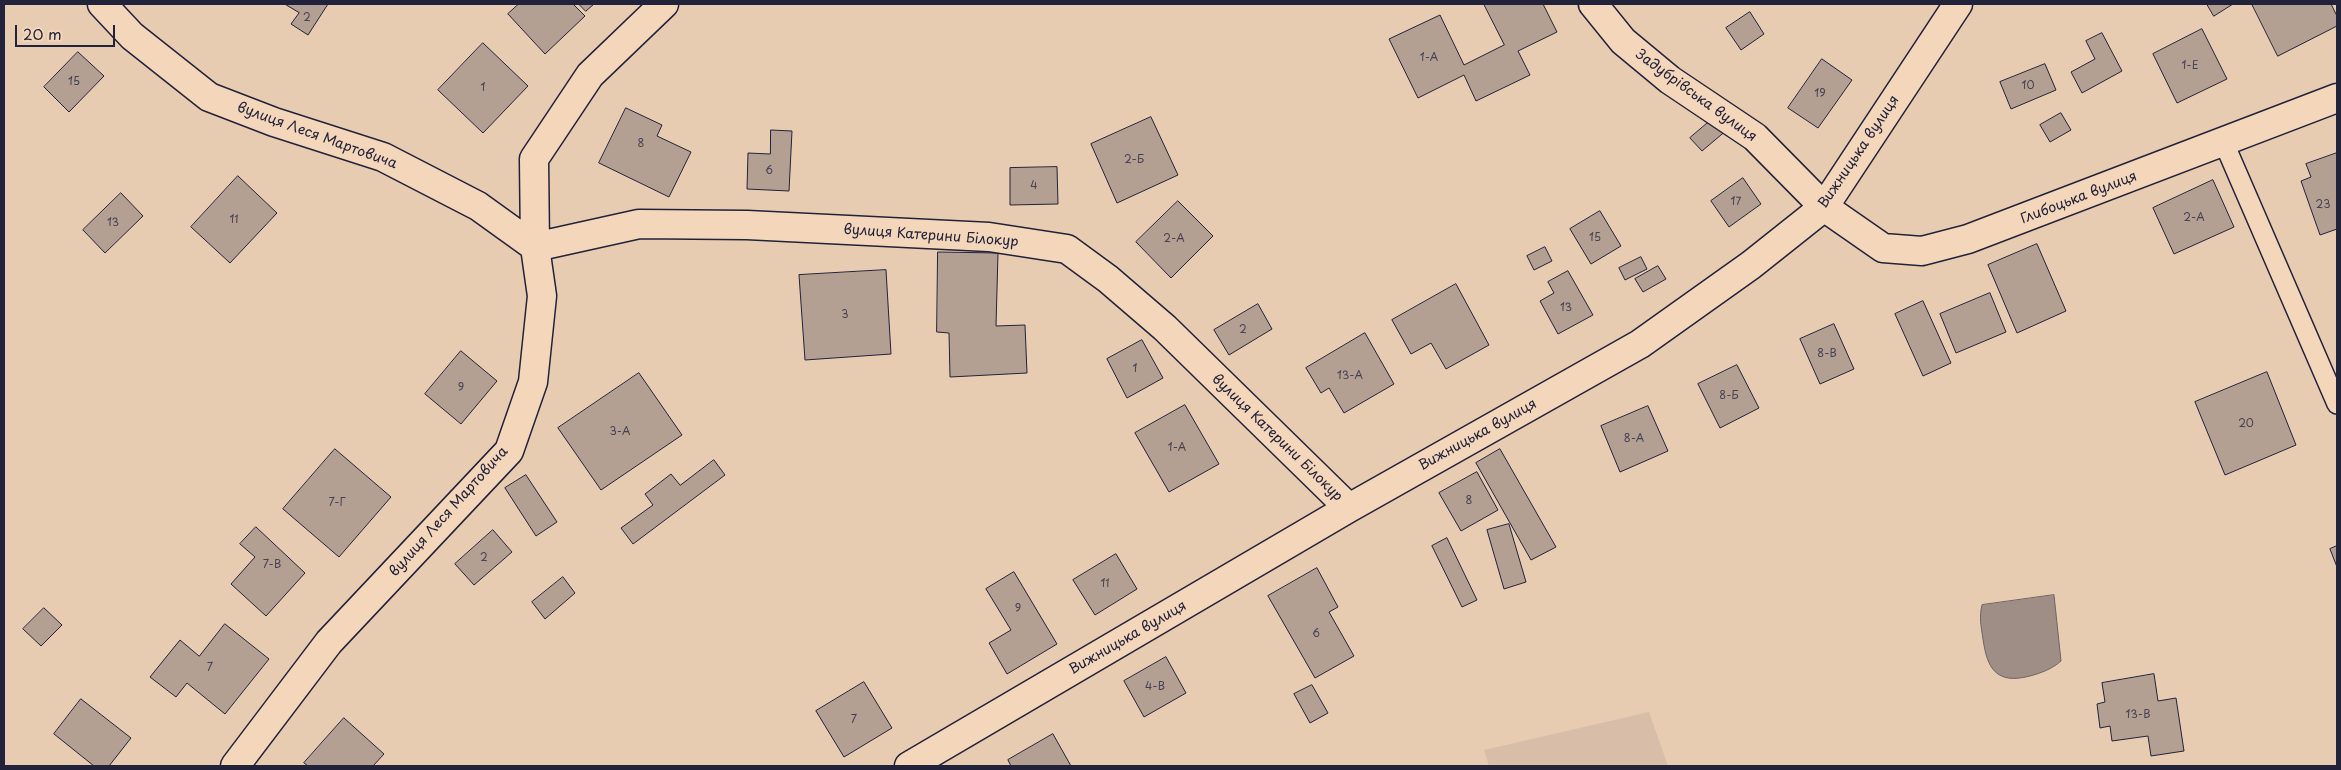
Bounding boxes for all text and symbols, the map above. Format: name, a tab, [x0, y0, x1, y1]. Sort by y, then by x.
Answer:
house number: 2	[303, 11, 311, 25]
scale bar	[18, 15, 118, 47]
text: 20 m	[23, 22, 62, 45]
street label: Задубрівська вулиця	[1632, 46, 1760, 146]
house number: 1-А	[1420, 51, 1438, 65]
house number: 1-Е	[2181, 59, 2199, 73]
house number: 15	[68, 75, 80, 89]
house number: 10	[2022, 79, 2034, 93]
house number: 1	[481, 81, 485, 95]
house number: 19	[1814, 87, 1826, 101]
street label: Вижницька вулиця	[1815, 92, 1903, 212]
street label: вулиця Леся Мартовича	[235, 99, 399, 173]
house number: 8	[638, 137, 644, 151]
house number: 2-Б	[1124, 153, 1144, 167]
house number: 6	[765, 164, 773, 178]
street label: Глибоцька вулиця	[2018, 168, 2140, 228]
house number: 4	[1030, 179, 1038, 193]
house number: 17	[1731, 195, 1741, 209]
house number: 23	[2316, 198, 2330, 212]
house number: 2-А	[2183, 211, 2205, 225]
house number: 11	[229, 213, 239, 227]
house number: 13	[107, 216, 119, 230]
street label: вулиця Катерини Білокур	[843, 221, 1019, 251]
house number: 15	[1589, 231, 1601, 245]
house number: 2-А	[1163, 232, 1185, 246]
house number: 13	[1560, 301, 1572, 315]
house number: 3	[841, 308, 849, 322]
house number: 2	[1239, 323, 1247, 337]
house number: 8-В	[1817, 347, 1837, 361]
house number: 1	[1133, 362, 1137, 376]
house number: 13-А	[1337, 369, 1363, 383]
street label: вулиця Катерини Білокур	[1208, 371, 1346, 505]
house number: 9	[458, 381, 464, 395]
house number: 8-Б	[1719, 389, 1739, 403]
street label: Вижницька вулиця	[1416, 396, 1540, 474]
house number: 20	[2238, 417, 2254, 431]
house number: 3-А	[610, 425, 630, 439]
house number: 8-А	[1624, 432, 1644, 446]
house number: 1-А	[1168, 441, 1186, 455]
street label: вулиця Леся Мартовича	[386, 444, 512, 580]
house number: 8	[1466, 494, 1472, 508]
house number: 7-Г	[328, 496, 346, 510]
house number: 2	[480, 551, 488, 565]
house number: 7-В	[263, 558, 281, 572]
house number: 11	[1100, 577, 1110, 591]
street label: Вижницька вулиця	[1066, 598, 1190, 678]
house number: 9	[1015, 602, 1021, 616]
house number: 6	[1312, 627, 1320, 641]
house number: 7	[207, 661, 213, 675]
house number: 4-В	[1145, 680, 1165, 694]
house number: 13-В	[2126, 708, 2150, 722]
house number: 7	[851, 713, 857, 727]

